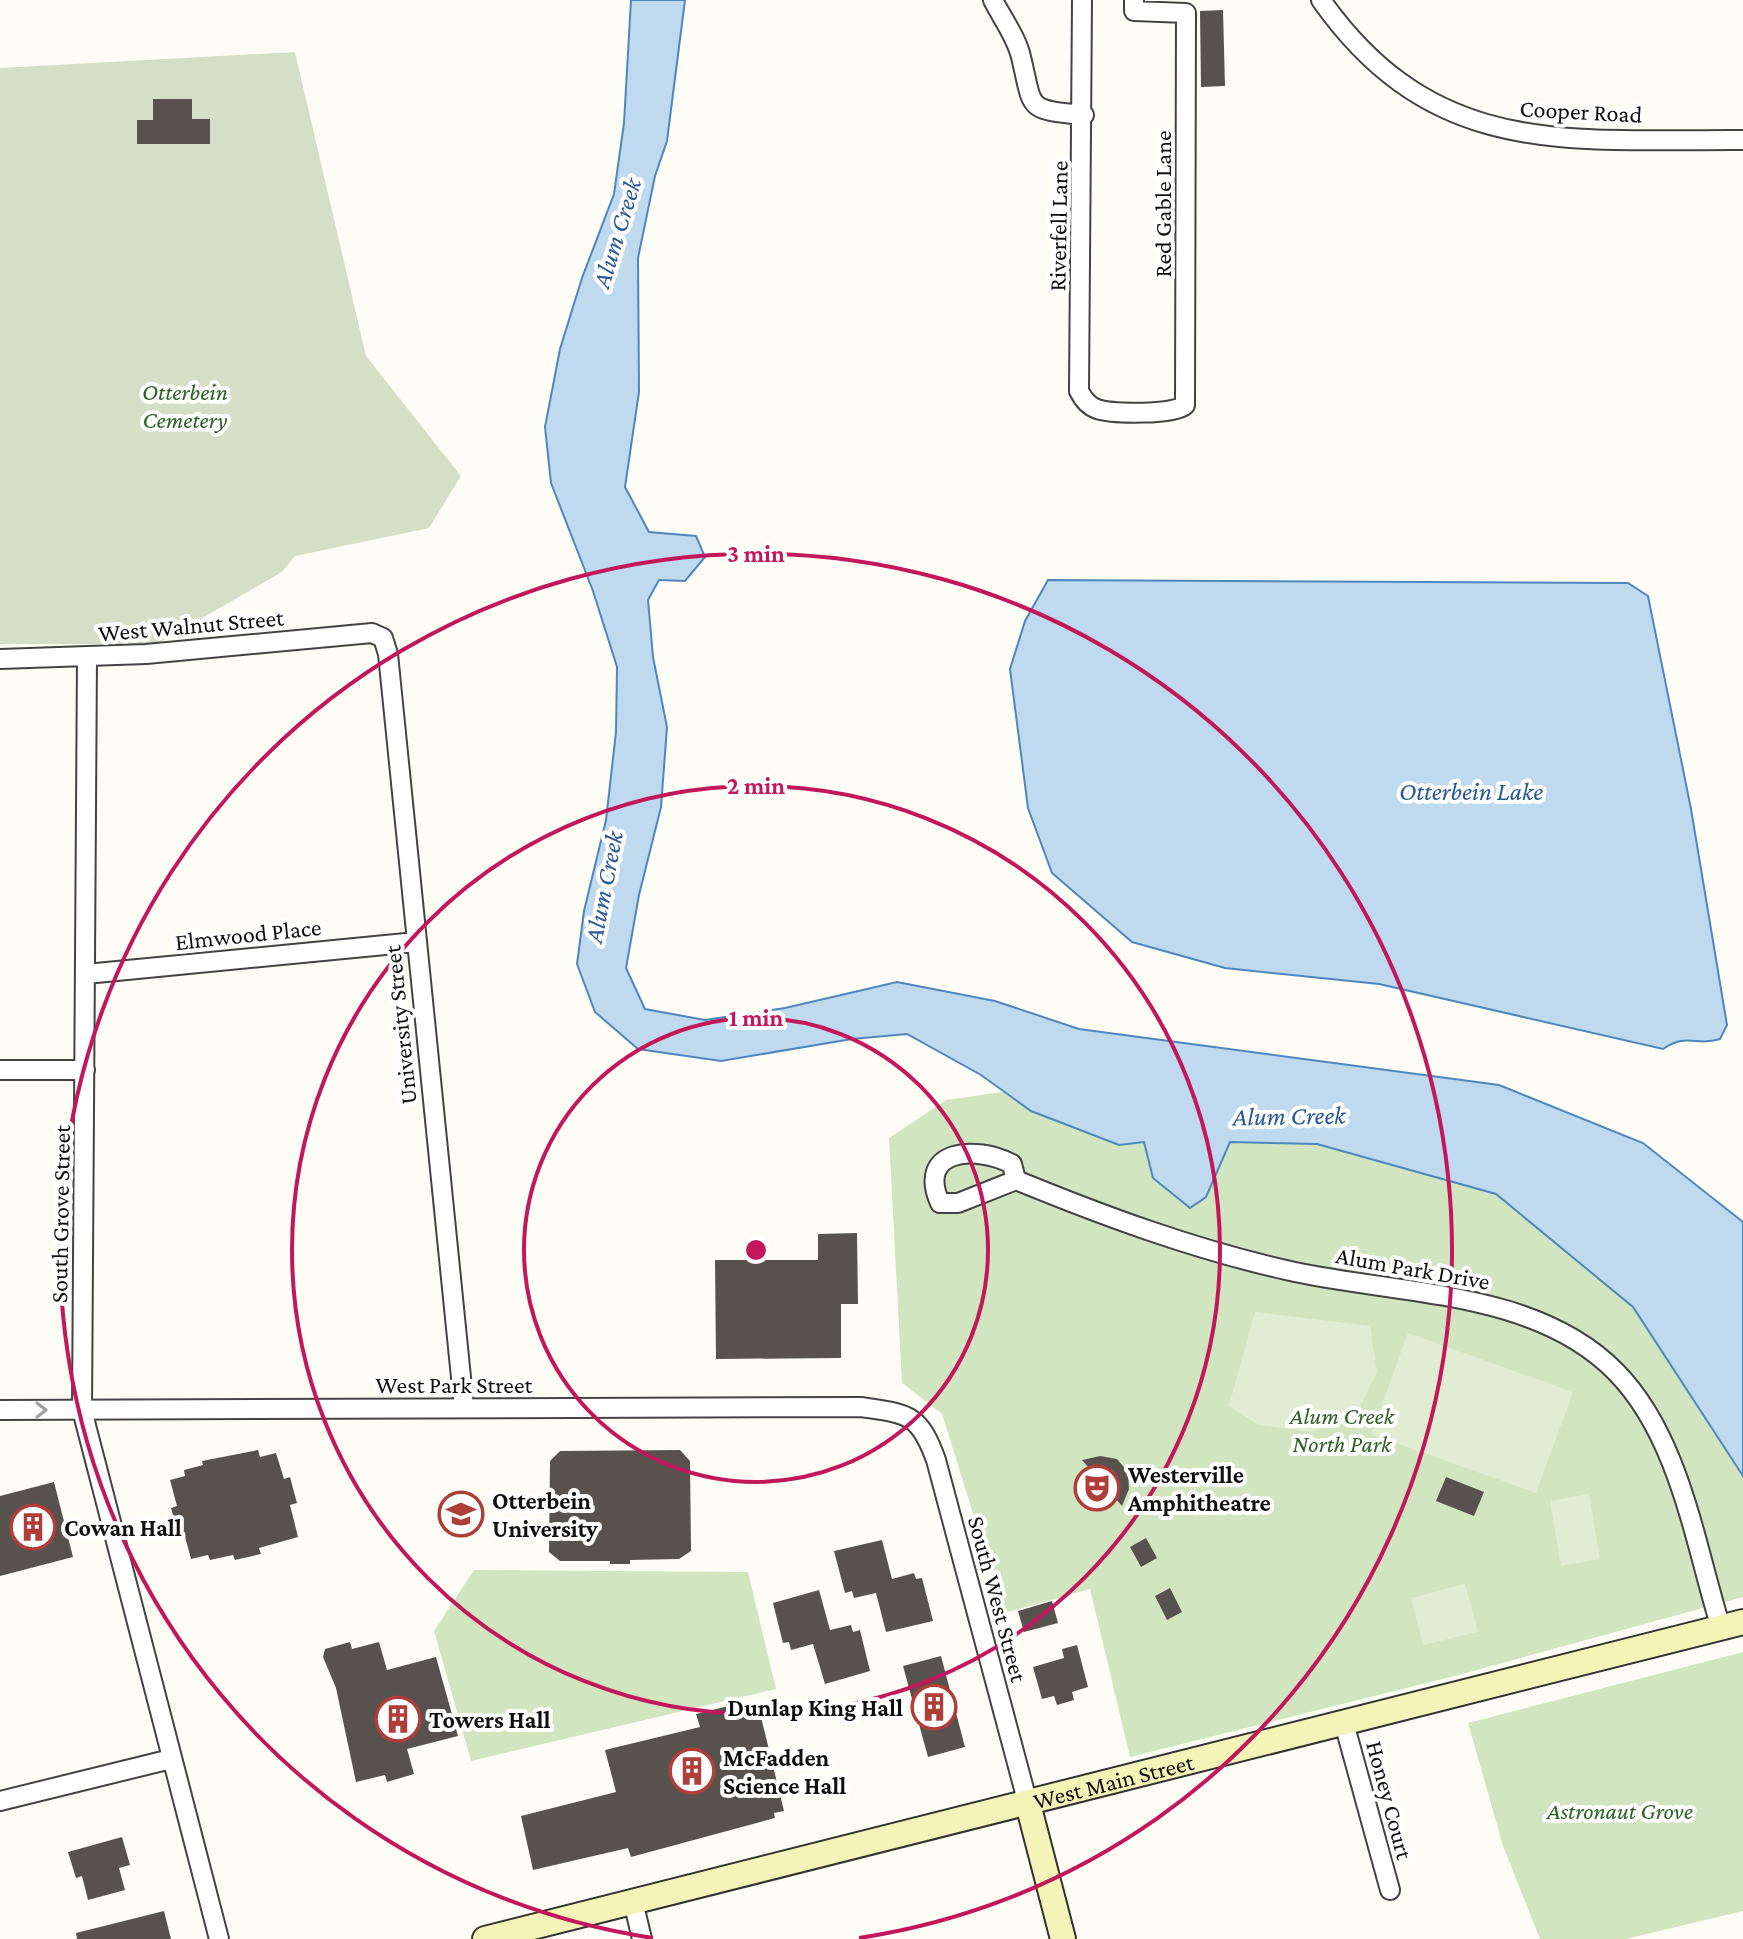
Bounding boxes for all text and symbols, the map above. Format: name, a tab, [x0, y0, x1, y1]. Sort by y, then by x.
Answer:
street label: Cooper Road	[1519, 94, 1643, 128]
street label: Red Gable Lane	[1149, 130, 1176, 278]
street label: Riverfell Lane	[1043, 160, 1073, 292]
water label: Alum Creek	[586, 173, 648, 293]
park label: Otterbein Cemetery	[142, 378, 228, 433]
text: 3 min	[727, 540, 785, 567]
street label: West Walnut Street	[97, 603, 286, 647]
text: 2 min	[727, 772, 785, 799]
water label: Otterbein Lake	[1399, 777, 1543, 806]
water label: Alum Creek	[579, 827, 629, 947]
street label: Elmwood Place	[174, 913, 322, 955]
street label: University Street	[378, 943, 422, 1106]
text: 1 min	[729, 1004, 784, 1031]
water label: Alum Creek	[1230, 1100, 1347, 1132]
street label: South Grove Street	[45, 1124, 75, 1303]
centre of rings	[742, 1236, 770, 1264]
street label: Alum Park Drive	[1334, 1241, 1492, 1295]
street label: West Park Street	[376, 1371, 533, 1398]
one-way arrow	[35, 1401, 48, 1419]
park label: Alum Creek North Park	[1289, 1402, 1396, 1457]
place label: Westerville Amphitheatre	[1127, 1461, 1271, 1516]
theatre icon: Westerville Amphitheatre	[1073, 1464, 1121, 1512]
place label: Otterbein University	[492, 1487, 598, 1542]
school or university icon: Otterbein University	[437, 1490, 485, 1538]
building icon: Cowan Hall	[9, 1503, 57, 1551]
street label: South West Street	[963, 1513, 1033, 1686]
place label: Cowan Hall	[64, 1514, 182, 1541]
building icon: Dunlap King Hall	[910, 1683, 958, 1731]
place label: Dunlap King Hall	[728, 1694, 903, 1721]
building icon: Towers Hall	[374, 1695, 422, 1743]
place label: Towers Hall	[429, 1706, 550, 1733]
street label: Honey Court	[1361, 1738, 1419, 1863]
place label: McFadden Science Hall	[723, 1744, 846, 1799]
building icon: McFadden Science Hall	[668, 1747, 716, 1795]
street label: West Main Street	[1030, 1747, 1197, 1814]
park label: Astronaut Grove	[1546, 1797, 1693, 1824]

